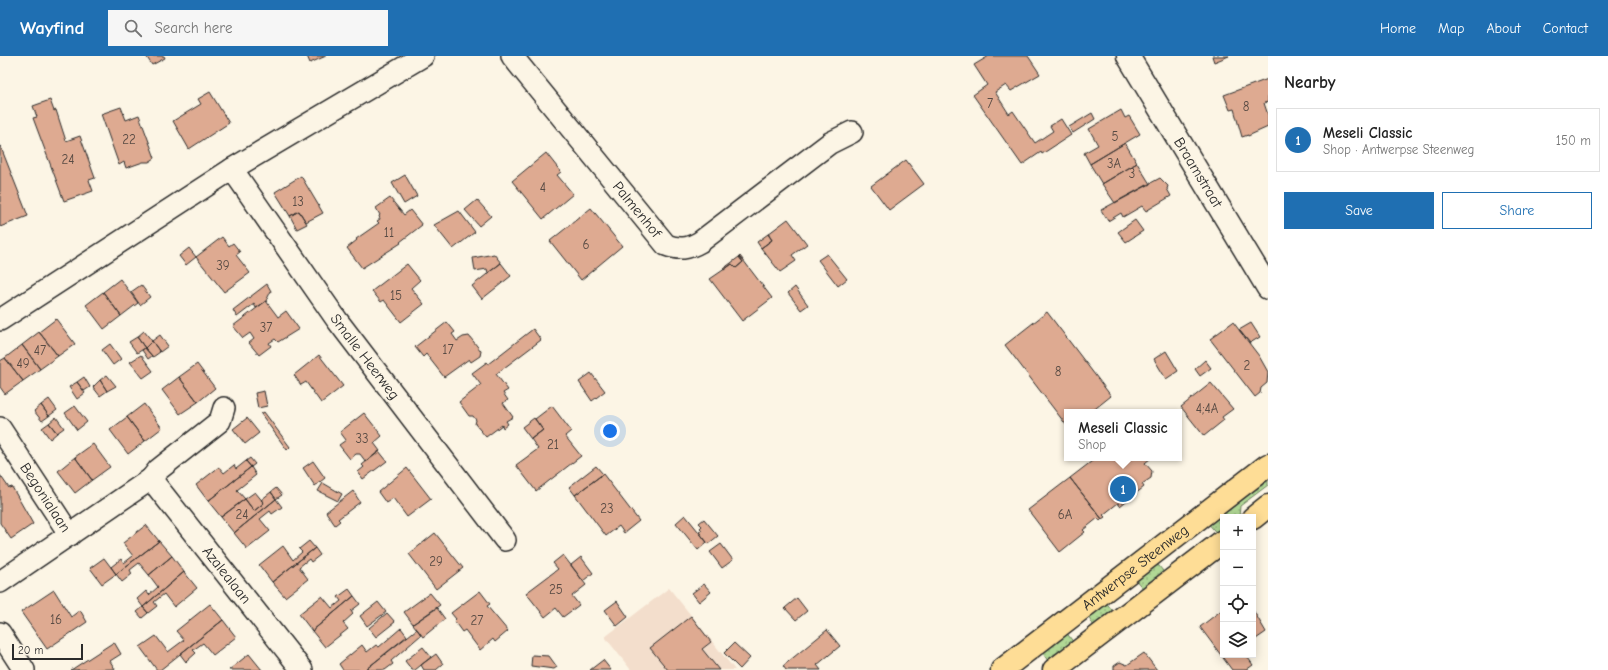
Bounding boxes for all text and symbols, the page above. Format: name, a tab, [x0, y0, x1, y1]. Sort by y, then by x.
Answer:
search box	[108, 10, 388, 46]
text: Wayfind	[20, 17, 84, 39]
icon: search	[122, 17, 144, 39]
text: Search here	[154, 19, 233, 37]
text: Home	[1380, 20, 1416, 37]
text: Map	[1438, 20, 1464, 37]
text: About	[1486, 20, 1521, 37]
text: Contact	[1543, 20, 1588, 37]
text: Nearby	[1284, 73, 1335, 92]
house number: 7	[987, 96, 993, 111]
house number: 8	[1243, 99, 1250, 114]
text: Meseli Classic	[1323, 124, 1412, 142]
house number: 5	[1111, 129, 1119, 144]
house number: 22	[122, 132, 136, 147]
text: 1	[1295, 133, 1301, 148]
text: 150 m	[1556, 133, 1591, 148]
street label: Braamstraat	[1170, 134, 1227, 211]
text: Shop · Antwerpse Steenweg	[1323, 142, 1474, 157]
house number: 24	[61, 152, 75, 167]
house number: 3A	[1107, 156, 1122, 171]
house number: 3	[1129, 166, 1135, 181]
street label: Palmenhof	[609, 178, 666, 242]
house number: 4	[540, 180, 546, 195]
button: Save	[1284, 192, 1434, 229]
button: Share	[1442, 192, 1592, 229]
house number: 13	[292, 194, 304, 209]
house number: 11	[384, 225, 394, 240]
house number: 6	[582, 237, 590, 252]
house number: 39	[216, 258, 230, 273]
house number: 15	[390, 288, 402, 303]
street label: Smalle Heerweg	[326, 310, 404, 403]
house number: 37	[260, 320, 272, 335]
house number: 17	[442, 342, 454, 357]
house number: 47	[34, 343, 46, 358]
house number: 49	[16, 356, 30, 371]
house number: 2	[1244, 358, 1251, 373]
house number: 8	[1055, 364, 1062, 379]
house number: 4;4A	[1196, 401, 1219, 416]
popup	[1064, 409, 1182, 461]
text: Meseli Classic	[1078, 419, 1168, 437]
your location	[600, 421, 620, 441]
house number: 33	[355, 431, 369, 446]
house number: 21	[547, 437, 559, 452]
text: Shop	[1078, 437, 1106, 452]
street label: Begonialaan	[16, 459, 75, 536]
pin: 1	[1110, 474, 1136, 504]
house number: 23	[600, 501, 614, 516]
house number: 24	[235, 507, 249, 522]
house number: 6A	[1058, 507, 1073, 522]
map controls	[1220, 514, 1256, 658]
button: +	[1220, 514, 1256, 550]
street label: Antwerpse Steenweg	[1078, 521, 1192, 614]
street label: Azalealaan	[199, 543, 255, 607]
button: −	[1220, 550, 1256, 586]
house number: 29	[429, 554, 443, 569]
house number: 25	[549, 582, 563, 597]
button: locate	[1220, 586, 1256, 622]
house number: 16	[50, 612, 62, 627]
house number: 27	[471, 613, 483, 628]
button: layers	[1220, 622, 1256, 658]
scale bar	[12, 642, 83, 661]
text: 20 m	[18, 644, 43, 657]

